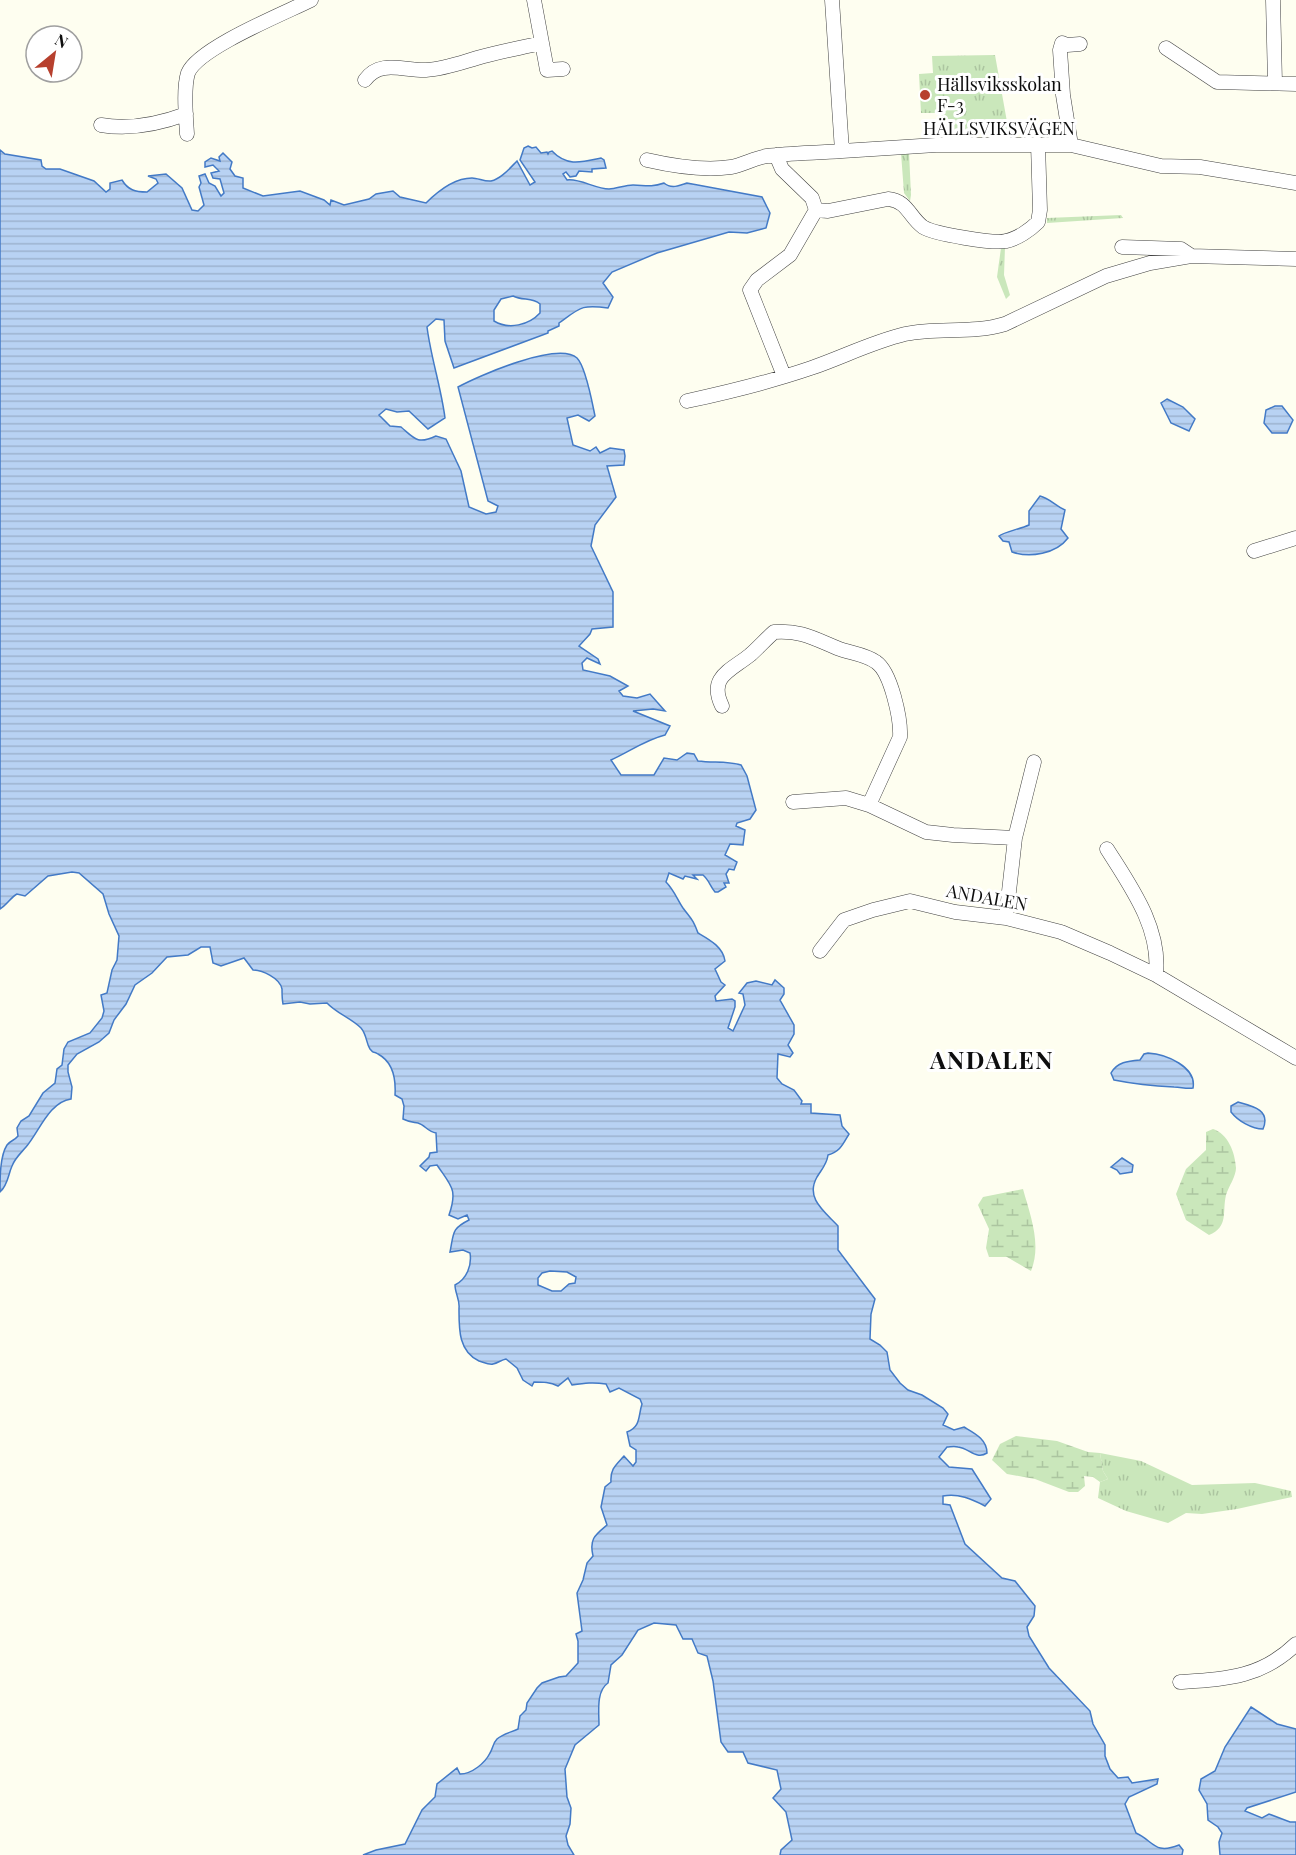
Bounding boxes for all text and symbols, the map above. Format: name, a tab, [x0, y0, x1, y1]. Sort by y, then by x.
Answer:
north arrow	[24, 24, 84, 84]
text: N	[51, 29, 72, 53]
place label: Hällsviksskolan F-3	[937, 72, 1062, 117]
marker: Hällsviksskolan F-3	[918, 88, 932, 102]
street label: HÄLLSVIKSVÄGEN	[923, 116, 1075, 140]
street label: ANDALEN	[944, 878, 1030, 916]
district label: ANDALEN	[929, 1043, 1054, 1075]

